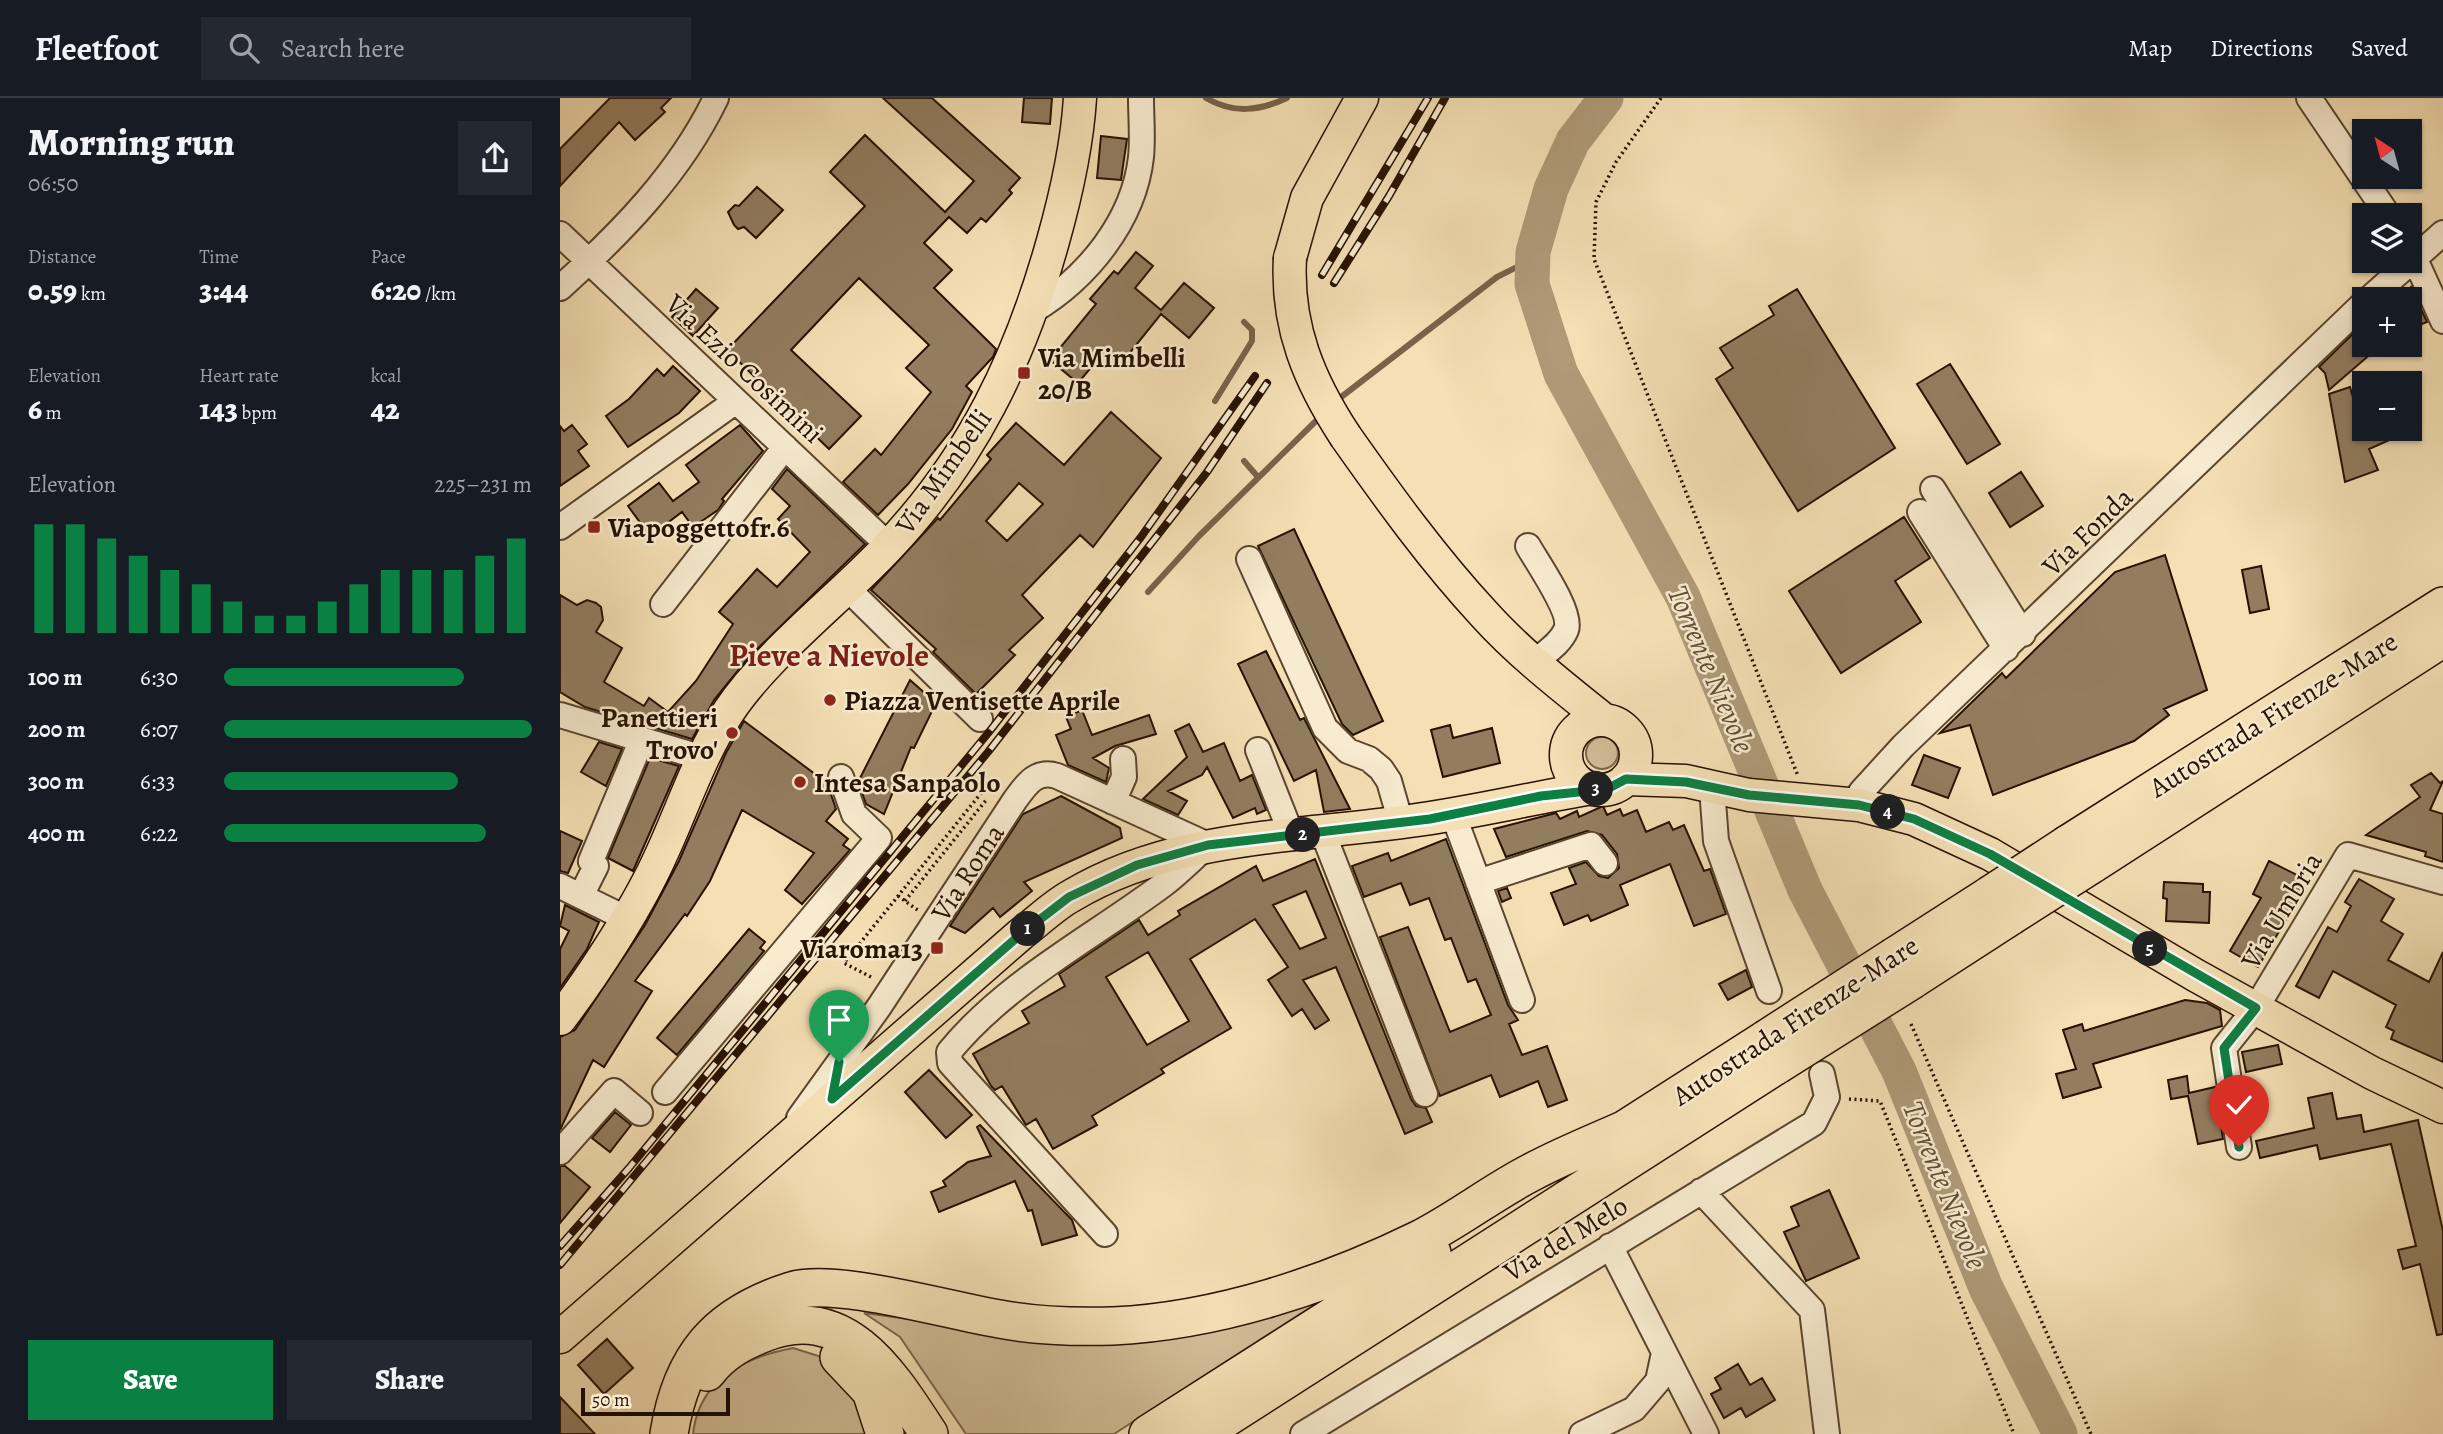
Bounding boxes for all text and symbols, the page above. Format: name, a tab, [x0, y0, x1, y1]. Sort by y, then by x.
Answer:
search box	[201, 17, 691, 80]
text: Fleetfoot	[35, 26, 159, 71]
icon: search	[225, 29, 263, 67]
text: Search here	[281, 31, 405, 66]
text: Map	[2128, 32, 2172, 64]
text: Directions	[2210, 32, 2313, 64]
text: Saved	[2351, 32, 2408, 64]
text: Morning run	[28, 116, 235, 168]
north arrow	[2352, 119, 2422, 189]
map controls	[2352, 119, 2422, 441]
button: share	[458, 121, 532, 195]
text: 06:50	[28, 168, 79, 199]
button: layers	[2352, 203, 2422, 273]
text: Distance	[28, 244, 96, 270]
text: Time	[199, 244, 239, 270]
text: Pace	[371, 244, 406, 270]
text: 0.59	[28, 270, 77, 310]
text: 3:44	[199, 270, 248, 310]
text: 6:20	[371, 270, 421, 310]
text: km	[77, 281, 106, 307]
text: /km	[421, 281, 456, 307]
street label: Via Ezio Cosimini	[656, 285, 832, 452]
button: +	[2352, 287, 2422, 357]
place label: Via Mimbelli 20/B	[1037, 339, 1186, 409]
text: Elevation	[28, 363, 101, 389]
text: Heart rate	[199, 363, 279, 389]
text: kcal	[371, 363, 401, 389]
marker: Via Mimbelli 20/B	[1016, 365, 1032, 381]
button: −	[2352, 371, 2422, 441]
text: 6	[28, 389, 42, 429]
text: 143	[199, 389, 238, 429]
text: 42	[371, 389, 400, 429]
text: m	[42, 400, 62, 426]
text: bpm	[238, 400, 277, 426]
street label: Via Mimbelli	[886, 401, 1001, 543]
text: Elevation	[28, 469, 116, 500]
text: 225–231 m	[434, 469, 532, 500]
street label: Via Fonda	[2033, 479, 2142, 585]
place label: Viapoggettofr.6	[607, 509, 790, 547]
marker: Viapoggettofr.6	[586, 519, 602, 535]
water label: Torrente Nievole	[1658, 579, 1764, 759]
street label: Autostrada Firenze-Mare	[2141, 623, 2405, 807]
district label: Pieve a Nievole	[729, 633, 929, 677]
text: 100 m	[28, 662, 83, 693]
text: 6:30	[140, 662, 178, 693]
place label: Piazza Ventisette Aprile	[844, 682, 1120, 720]
marker: Piazza Ventisette Aprile	[822, 692, 838, 708]
place label: Panettieri Trovo'	[601, 699, 718, 769]
text: 200 m	[28, 714, 86, 745]
text: 6:07	[140, 714, 178, 745]
marker: Panettieri Trovo'	[724, 725, 740, 741]
place label: Intesa Sanpaolo	[814, 764, 1001, 802]
text: 300 m	[28, 766, 84, 797]
text: 6:33	[140, 766, 175, 797]
pin: 3	[1578, 772, 1614, 806]
marker: Intesa Sanpaolo	[792, 774, 808, 790]
text: 3	[1591, 775, 1600, 801]
pin: 4	[1870, 794, 1906, 830]
text: 4	[1883, 798, 1892, 824]
street label: Via Roma	[922, 816, 1013, 929]
text: 400 m	[28, 818, 85, 849]
text: 6:22	[140, 818, 178, 849]
pin: 2	[1286, 818, 1320, 852]
text: 2	[1298, 821, 1307, 847]
street label: Via Umbria	[2232, 845, 2332, 977]
pin: 1	[1010, 912, 1046, 946]
text: 1	[1024, 915, 1031, 941]
street label: Autostrada Firenze-Mare	[1664, 927, 1926, 1115]
place label: Viaroma13	[799, 930, 923, 968]
pin: 5	[2132, 932, 2168, 966]
text: 5	[2145, 935, 2154, 961]
marker: Viaroma13	[929, 940, 945, 956]
pin	[809, 990, 869, 1062]
icon: arrive	[820, 1001, 858, 1039]
pin	[2209, 1075, 2269, 1147]
icon: check	[2220, 1086, 2258, 1124]
water label: Torrente Nievole	[1893, 1095, 1997, 1275]
street label: Via del Melo	[1495, 1187, 1635, 1291]
button: Save	[28, 1340, 273, 1420]
button: Share	[287, 1340, 532, 1420]
scale bar	[581, 1385, 730, 1417]
text: 50 m	[592, 1387, 630, 1413]

